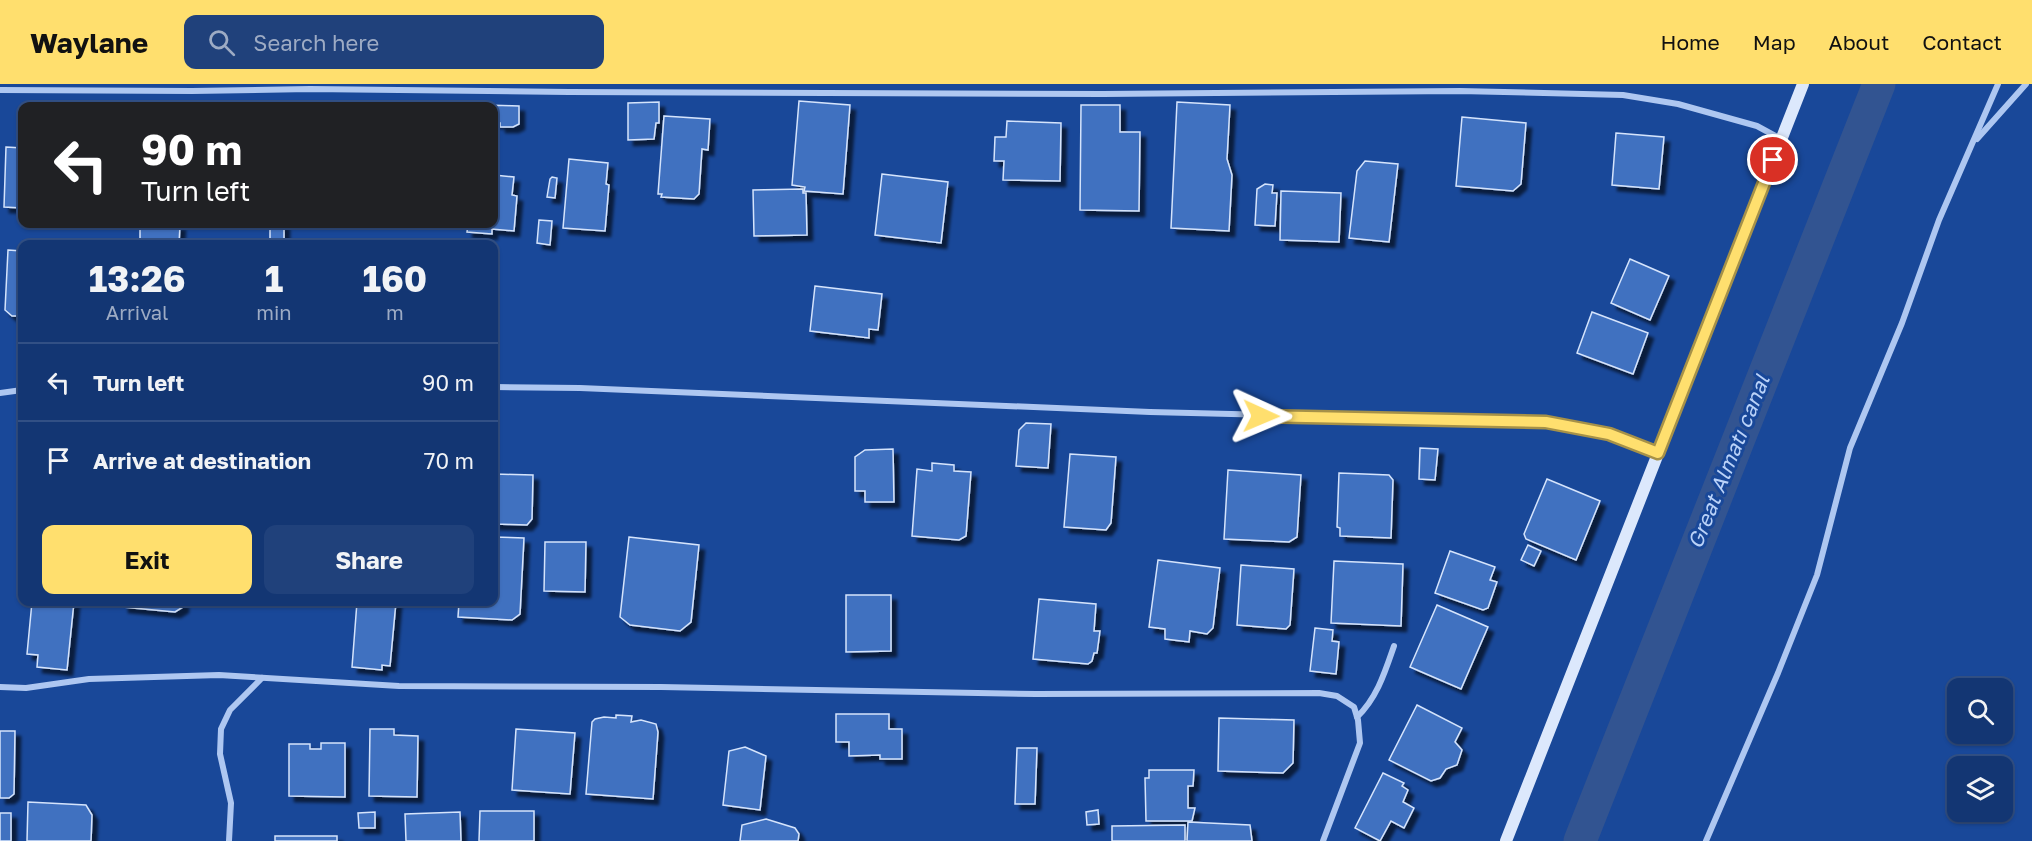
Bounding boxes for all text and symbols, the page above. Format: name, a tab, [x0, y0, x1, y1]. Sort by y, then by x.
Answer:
search box	[184, 15, 604, 69]
text: Waylane	[30, 26, 148, 59]
icon: search	[205, 26, 238, 59]
text: Search here	[253, 29, 379, 56]
text: Home	[1660, 29, 1720, 55]
text: Map	[1753, 29, 1796, 55]
text: About	[1829, 29, 1889, 55]
text: Contact	[1922, 29, 2002, 55]
text: 90 m	[141, 124, 242, 174]
icon: left	[42, 126, 120, 204]
pin	[1747, 134, 1798, 185]
icon: arrive	[1756, 143, 1789, 176]
text: Turn left	[141, 175, 250, 207]
text: 13:26	[89, 257, 186, 300]
text: 1	[265, 257, 283, 300]
text: 160	[362, 257, 427, 300]
text: Arrival	[106, 300, 168, 324]
text: min	[256, 300, 292, 324]
text: m	[386, 300, 404, 324]
icon: left	[42, 366, 75, 399]
text: Turn left	[93, 369, 184, 396]
text: 90 m	[422, 369, 474, 396]
water label: Great Almatı canal	[1681, 370, 1775, 552]
position arrow	[1229, 384, 1293, 448]
icon: arrive	[42, 444, 75, 477]
text: Arrive at destination	[93, 447, 311, 474]
text: 70 m	[424, 447, 474, 474]
button: Exit	[42, 525, 252, 594]
button: Share	[264, 525, 474, 594]
map controls	[1947, 678, 2013, 822]
button: search	[1947, 678, 2013, 744]
button: layers	[1947, 756, 2013, 822]

